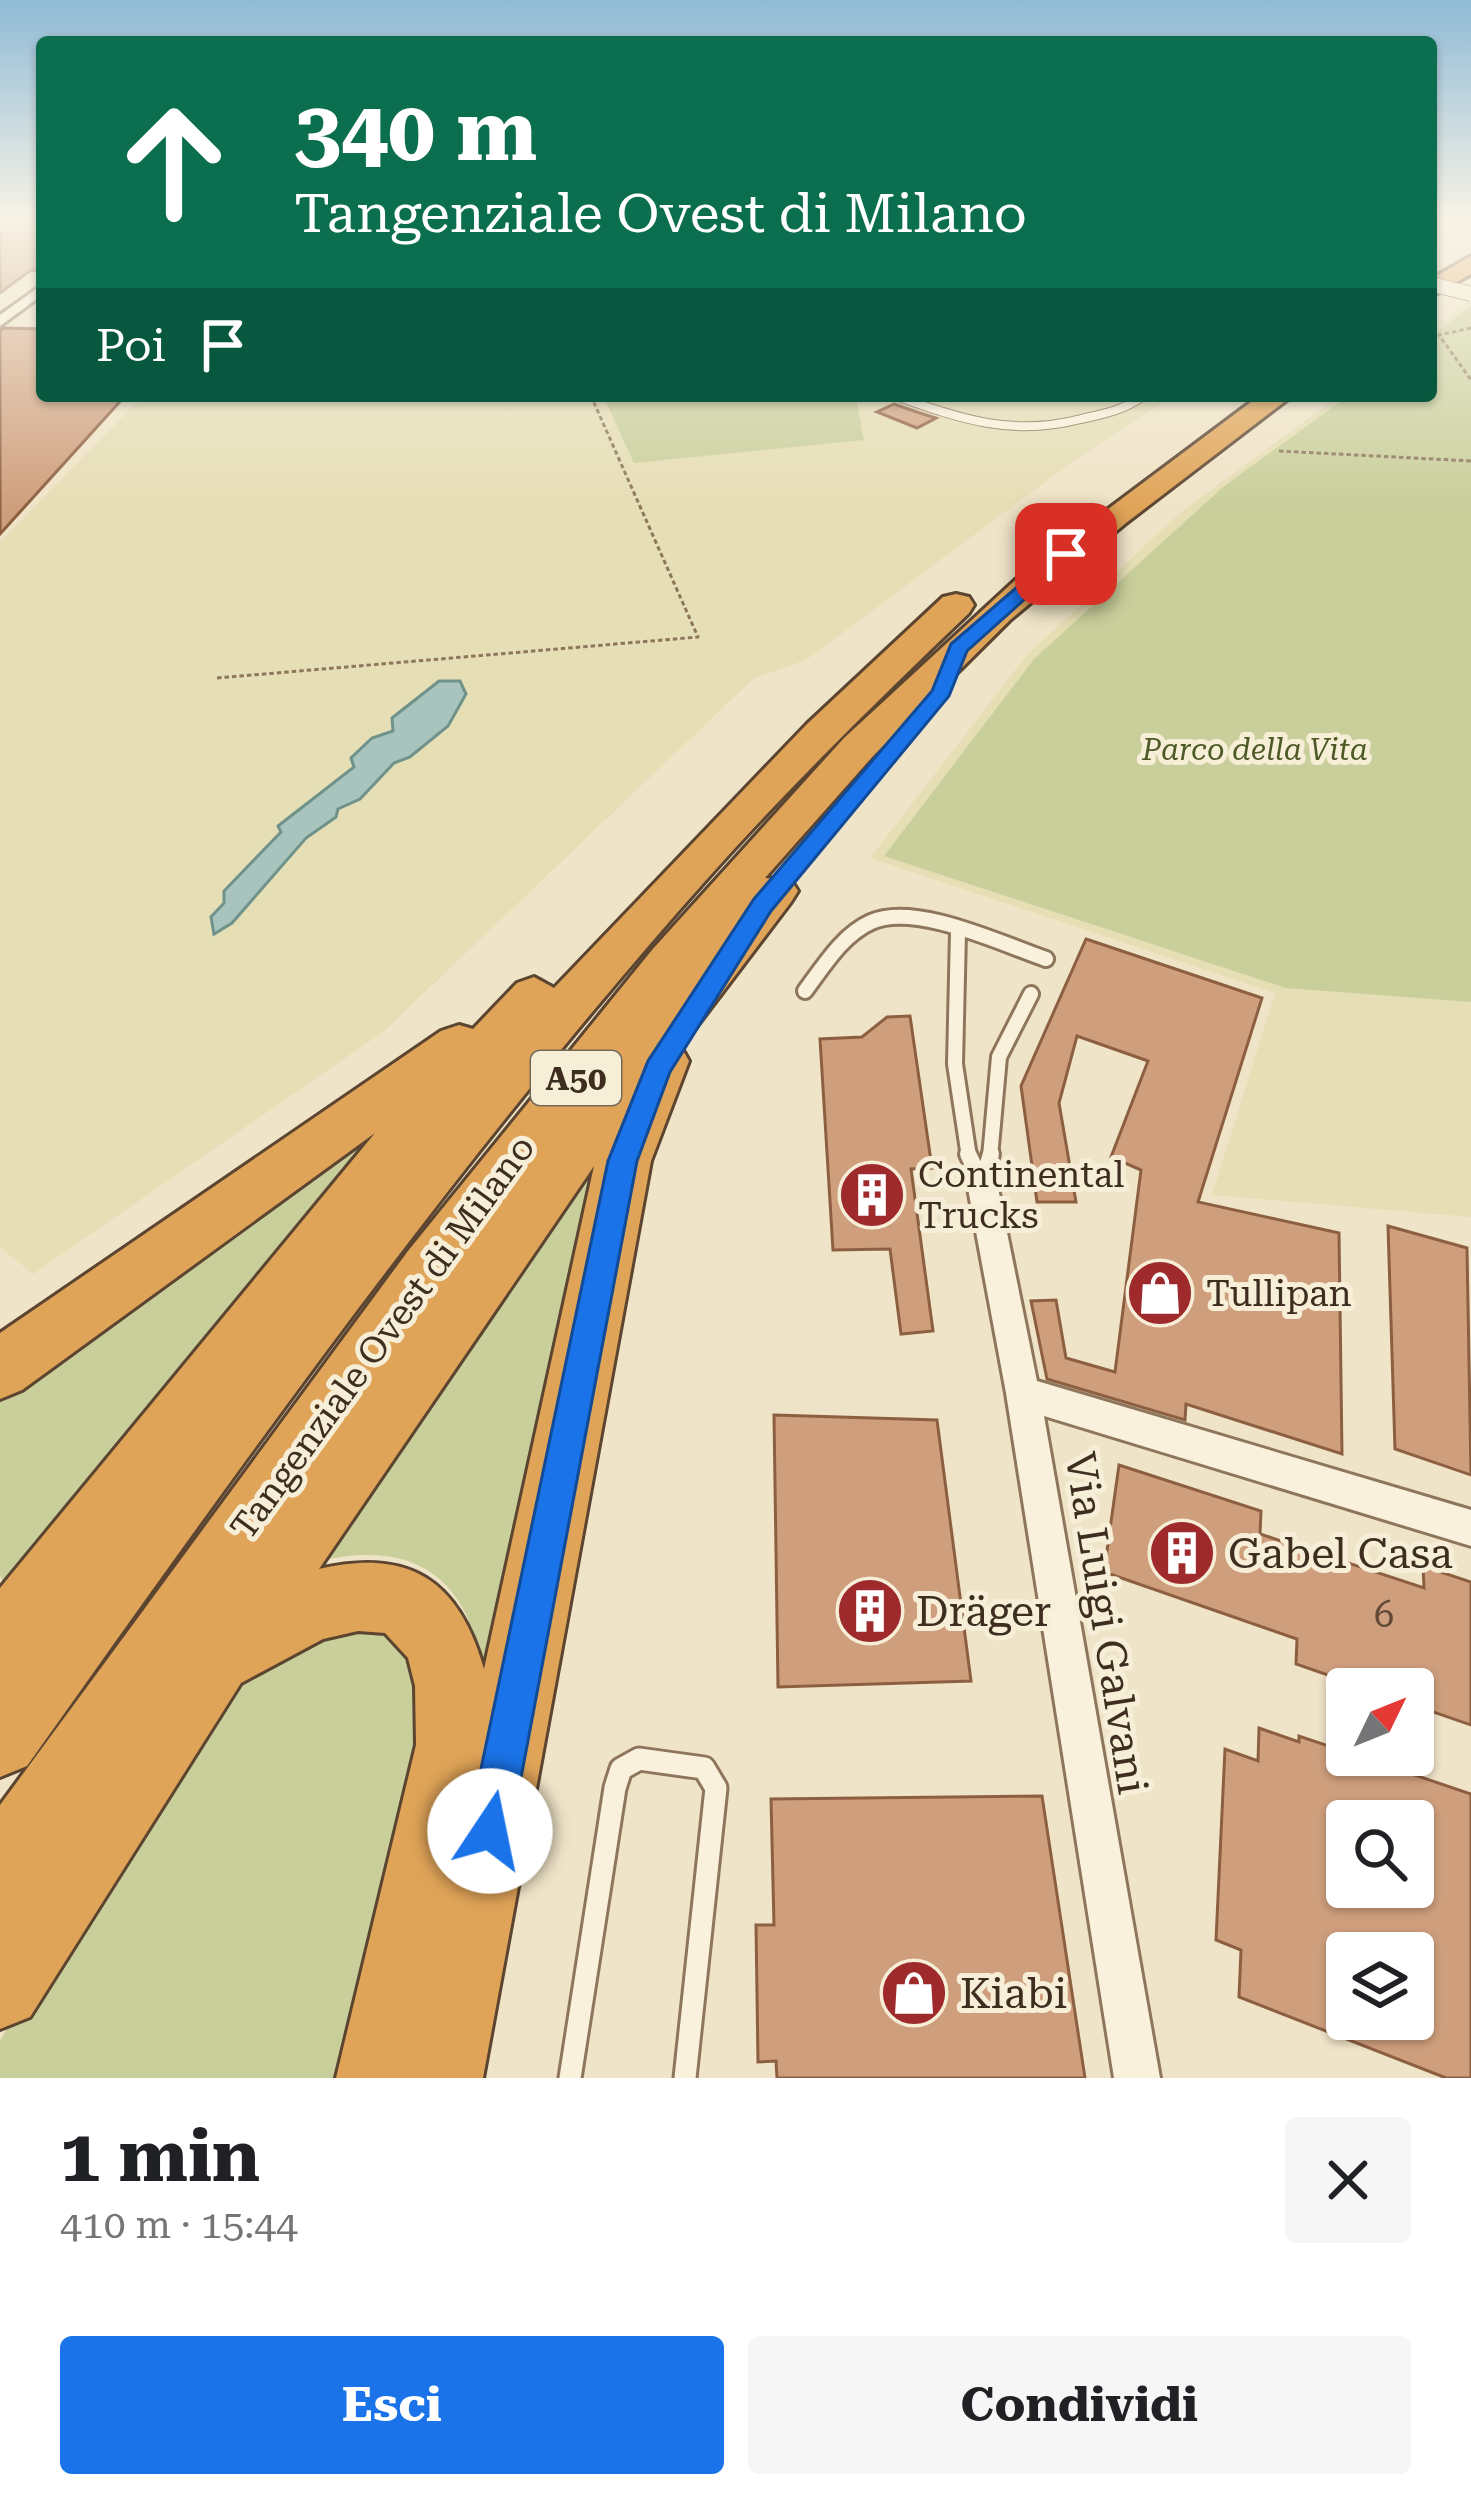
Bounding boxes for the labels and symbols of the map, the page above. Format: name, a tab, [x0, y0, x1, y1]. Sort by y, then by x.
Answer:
pin	[1015, 503, 1117, 605]
park label: Parco della Vita	[1141, 732, 1368, 767]
road number: A50	[531, 1051, 621, 1105]
street label: Tangenziale Ovest di Milano	[222, 1128, 543, 1548]
place label: Continental Trucks	[918, 1154, 1124, 1237]
building icon: Continental Trucks	[837, 1160, 907, 1230]
shop icon: Tullipan	[1125, 1258, 1195, 1328]
place label: Tullipan	[1206, 1273, 1352, 1315]
street label: Via Luigi Galvani	[1055, 1449, 1158, 1797]
building icon: Gabel Casa	[1147, 1518, 1217, 1588]
place label: Gabel Casa	[1228, 1529, 1453, 1578]
building icon: Dräger	[835, 1576, 905, 1646]
place label: Dräger	[916, 1587, 1051, 1636]
house number: 6	[1374, 1594, 1394, 1636]
north arrow	[1326, 1668, 1434, 1776]
position arrow	[427, 1768, 553, 1894]
shop icon: Kiabi	[879, 1958, 949, 2028]
place label: Kiabi	[960, 1969, 1067, 2018]

